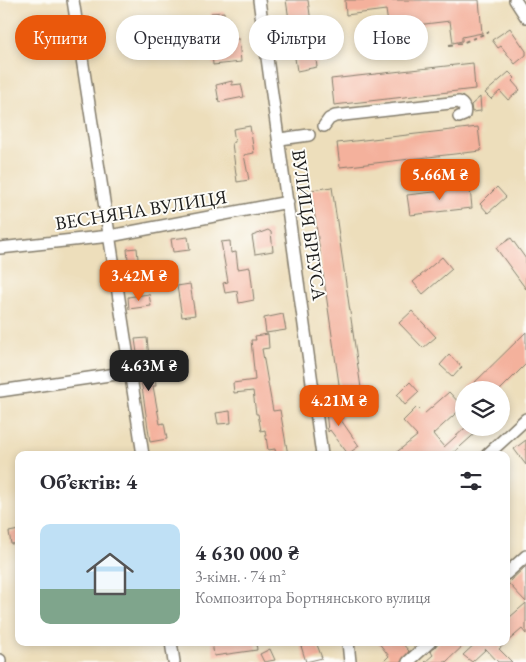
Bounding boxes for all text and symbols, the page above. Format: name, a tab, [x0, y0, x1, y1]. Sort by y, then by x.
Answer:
chip: Купити	[15, 15, 106, 60]
chip: Орендувати	[116, 15, 239, 60]
chip: Фільтри	[249, 15, 344, 60]
chip: Нове	[354, 15, 428, 60]
street label: ВУЛИЦЯ БРЕУСА	[286, 148, 332, 303]
pin: 5.66M ₴	[394, 158, 486, 201]
text: 5.66M ₴	[412, 164, 468, 185]
street label: ВЕСНЯНА ВУЛИЦЯ	[53, 184, 229, 236]
pin: 3.42M ₴	[93, 260, 185, 302]
text: 3.42M ₴	[111, 265, 167, 286]
pin: 4.63M ₴	[103, 350, 195, 392]
text: 4.63M ₴	[121, 355, 177, 376]
map controls	[455, 381, 510, 436]
button: layers	[455, 381, 510, 436]
pin: 4.21M ₴	[293, 384, 385, 427]
text: 4.21M ₴	[311, 390, 367, 411]
icon: filters	[457, 467, 485, 495]
text: Об’єктів: 4	[40, 468, 137, 495]
text: 4 630 000 ₴	[195, 539, 299, 566]
icon: home	[80, 544, 140, 604]
text: 3-кімн. · 74 m²	[195, 566, 286, 587]
text: Композитора Бортнянського вулиця	[195, 587, 431, 608]

